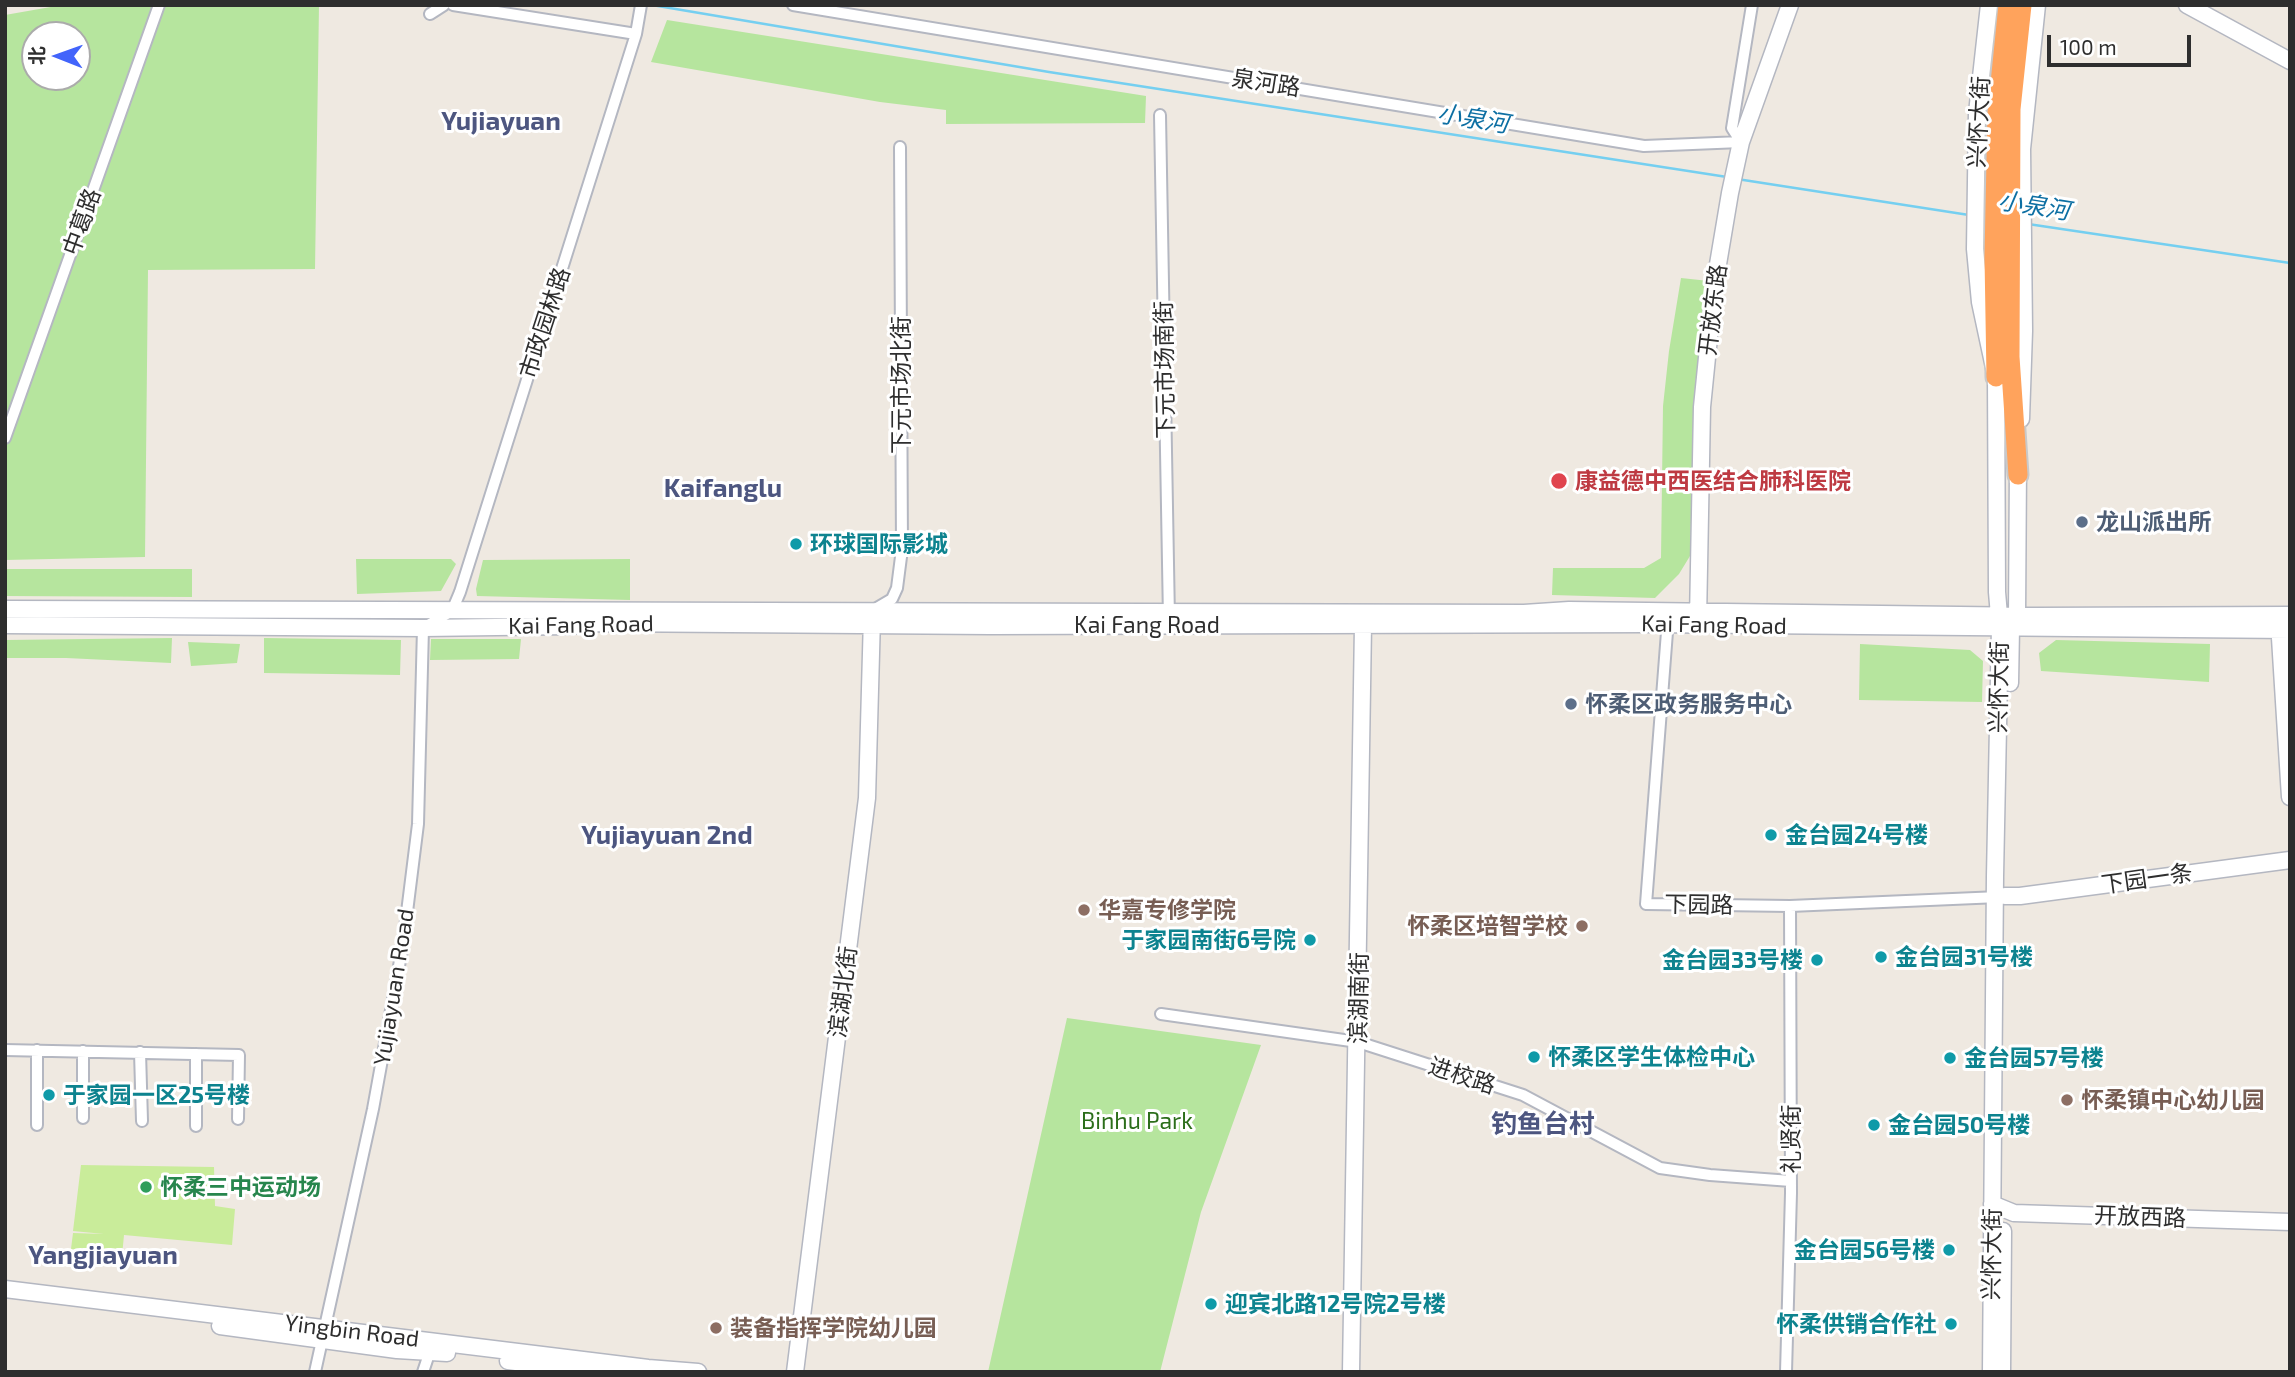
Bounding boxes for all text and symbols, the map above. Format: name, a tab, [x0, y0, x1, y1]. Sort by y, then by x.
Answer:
north arrow	[21, 21, 91, 91]
scale bar	[2050, 21, 2194, 65]
text: 100 m	[2060, 34, 2117, 59]
text: 北	[25, 46, 48, 65]
street label: 泉河路	[1230, 64, 1302, 102]
street label: 兴怀大街	[1963, 75, 1995, 169]
water label: 小泉河	[1435, 99, 1511, 139]
district label: Yujiayuan	[441, 105, 561, 137]
street label: 中葛路	[57, 185, 107, 259]
water label: 小泉河	[1996, 186, 2072, 226]
street label: 开放东路	[1694, 263, 1732, 357]
street label: 市政园林路	[514, 264, 576, 382]
street label: 下元市场南街	[1150, 301, 1180, 439]
street label: 下元市场北街	[887, 316, 915, 454]
place label: 康益德中西医结合肺科医院	[1575, 467, 1851, 495]
marker: 康益德中西医结合肺科医院	[1549, 471, 1569, 491]
district label: Kaifanglu	[664, 472, 782, 504]
place label: 龙山派出所	[2096, 508, 2211, 536]
marker: 龙山派出所	[2074, 514, 2090, 530]
place label: 环球国际影城	[810, 530, 948, 558]
marker: 环球国际影城	[788, 536, 804, 552]
street label: Kai Fang Road	[508, 610, 654, 640]
street label: Kai Fang Road	[1641, 610, 1787, 640]
street label: Kai Fang Road	[1074, 611, 1220, 639]
street label: 兴怀大街	[1984, 641, 2014, 733]
place label: 怀柔区政务服务中心	[1585, 690, 1792, 718]
marker: 怀柔区政务服务中心	[1563, 696, 1579, 712]
district label: Yujiayuan 2nd	[581, 819, 753, 851]
place label: 金台园24号楼	[1785, 821, 1928, 849]
marker: 金台园24号楼	[1763, 827, 1779, 843]
street label: 下园一条	[2100, 859, 2194, 899]
street label: 下园路	[1664, 891, 1734, 919]
place label: 华嘉专修学院	[1098, 896, 1236, 924]
marker: 华嘉专修学院	[1076, 902, 1092, 918]
street label: Yujiayuan Road	[368, 907, 420, 1067]
place label: 怀柔区培智学校	[1407, 912, 1568, 940]
marker: 怀柔区培智学校	[1574, 918, 1590, 934]
place label: 于家园南街6号院	[1121, 926, 1296, 954]
marker: 于家园南街6号院	[1302, 932, 1318, 948]
place label: 金台园31号楼	[1895, 943, 2033, 971]
street label: 滨湖北街	[824, 945, 862, 1039]
place label: 金台园33号楼	[1662, 946, 1803, 974]
marker: 金台园31号楼	[1873, 949, 1889, 965]
street label: 滨湖南街	[1344, 952, 1374, 1044]
marker: 金台园33号楼	[1809, 952, 1825, 968]
place label: 怀柔区学生体检中心	[1548, 1043, 1755, 1071]
place label: 金台园57号楼	[1964, 1044, 2104, 1072]
marker: 怀柔区学生体检中心	[1526, 1049, 1542, 1065]
marker: 金台园57号楼	[1942, 1050, 1958, 1066]
street label: 进校路	[1425, 1052, 1499, 1100]
place label: 于家园一区25号楼	[63, 1081, 250, 1109]
place label: 怀柔镇中心幼儿园	[2081, 1086, 2265, 1114]
marker: 于家园一区25号楼	[41, 1087, 57, 1103]
marker: 怀柔镇中心幼儿园	[2059, 1092, 2075, 1108]
street label: 礼贤街	[1777, 1105, 1805, 1173]
park label: Binhu Park	[1081, 1107, 1193, 1135]
district label: 钓鱼台村	[1491, 1108, 1595, 1140]
place label: 金台园50号楼	[1888, 1111, 2030, 1139]
marker: 金台园50号楼	[1866, 1117, 1882, 1133]
place label: 怀柔三中运动场	[160, 1173, 321, 1201]
marker: 怀柔三中运动场	[138, 1179, 154, 1195]
street label: 开放西路	[2094, 1202, 2186, 1232]
street label: 兴怀大街	[1977, 1208, 2007, 1300]
place label: 金台园56号楼	[1794, 1236, 1935, 1264]
district label: Yangjiayuan	[28, 1239, 178, 1271]
marker: 金台园56号楼	[1941, 1242, 1957, 1258]
place label: 迎宾北路12号院2号楼	[1225, 1290, 1446, 1318]
marker: 迎宾北路12号院2号楼	[1203, 1296, 1219, 1312]
street label: Yingbin Road	[283, 1309, 421, 1353]
place label: 怀柔供销合作社	[1776, 1310, 1937, 1338]
place label: 装备指挥学院幼儿园	[730, 1314, 937, 1342]
marker: 怀柔供销合作社	[1943, 1316, 1959, 1332]
marker: 装备指挥学院幼儿园	[708, 1320, 724, 1336]

